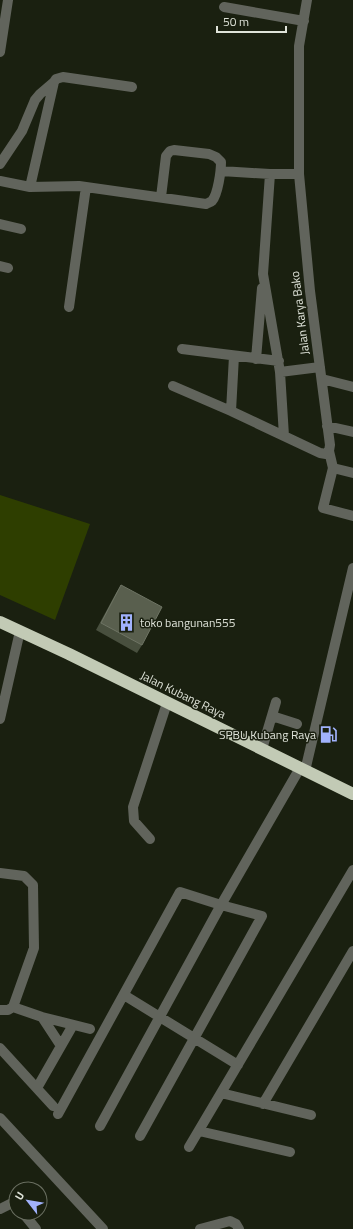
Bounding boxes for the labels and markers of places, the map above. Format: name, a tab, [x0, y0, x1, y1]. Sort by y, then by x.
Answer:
building icon: toko bangunan555	[117, 613, 137, 633]
place label: toko bangunan555	[140, 613, 236, 632]
place label: SPBU Kubang Raya	[219, 725, 316, 744]
fuel station icon: SPBU Kubang Raya	[319, 725, 339, 745]

